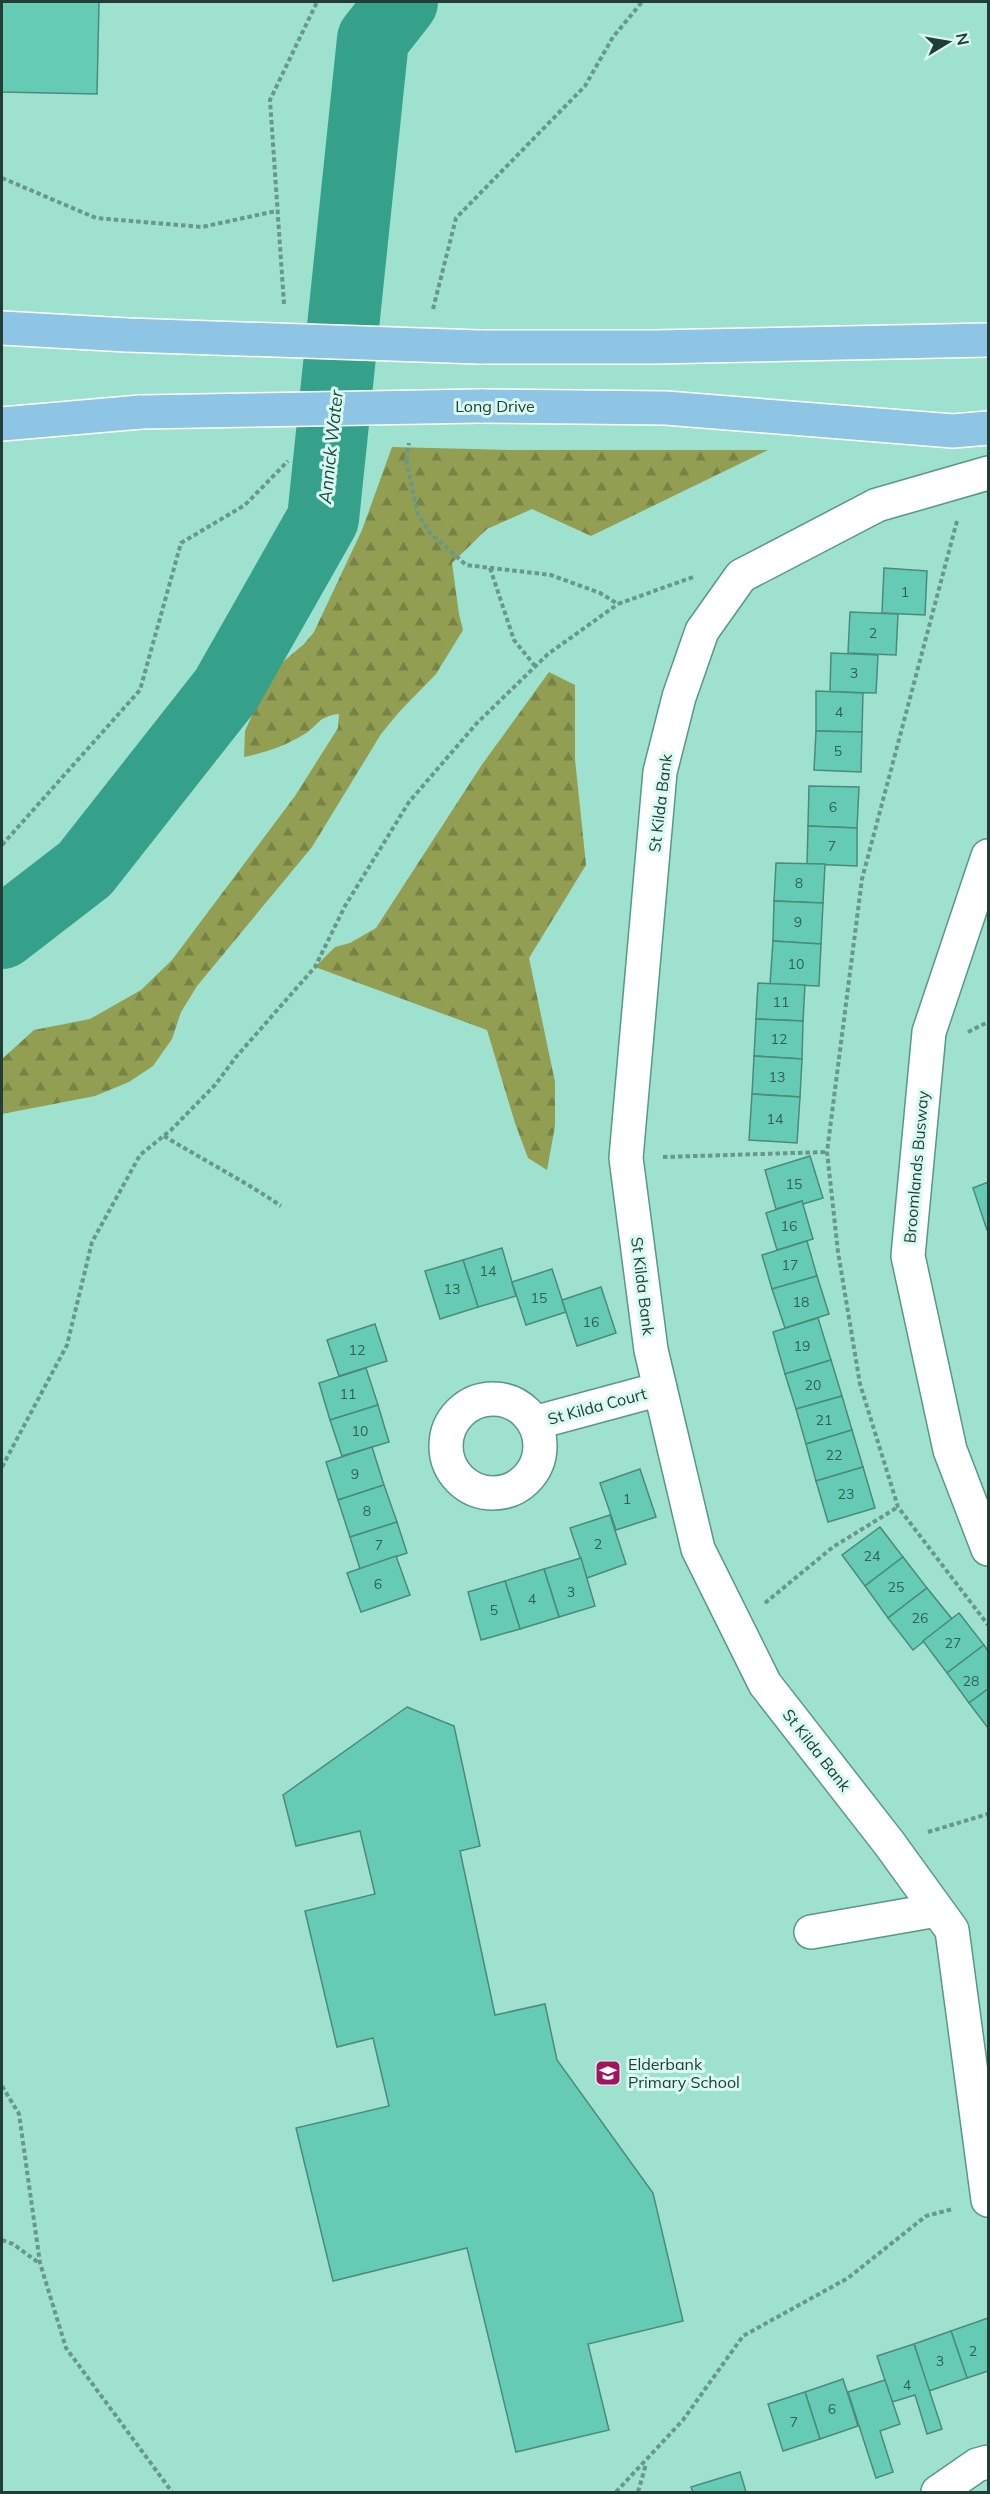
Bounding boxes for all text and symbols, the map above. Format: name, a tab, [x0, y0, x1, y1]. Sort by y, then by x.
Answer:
north arrow	[918, 12, 978, 72]
text: N	[952, 31, 974, 47]
water label: Annick Water	[313, 388, 348, 506]
street label: Long Drive	[455, 396, 535, 416]
house number: 1	[901, 583, 909, 601]
house number: 2	[869, 624, 877, 642]
house number: 3	[850, 664, 858, 682]
house number: 4	[835, 703, 844, 721]
house number: 5	[834, 742, 842, 760]
street label: St Kilda Bank	[644, 752, 676, 853]
house number: 6	[829, 798, 837, 816]
house number: 7	[828, 837, 836, 855]
house number: 8	[795, 874, 803, 892]
house number: 9	[794, 913, 802, 931]
house number: 10	[788, 955, 804, 973]
house number: 11	[773, 993, 789, 1011]
house number: 12	[771, 1030, 787, 1048]
house number: 13	[769, 1068, 785, 1086]
street label: Broomlands Busway	[899, 1089, 933, 1244]
house number: 14	[767, 1110, 784, 1128]
house number: 15	[786, 1175, 802, 1193]
house number: 16	[781, 1217, 797, 1235]
street label: St Kilda Bank	[627, 1236, 659, 1337]
house number: 17	[782, 1256, 798, 1274]
house number: 14	[480, 1262, 497, 1280]
house number: 13	[444, 1280, 460, 1298]
house number: 15	[531, 1289, 547, 1307]
house number: 18	[793, 1293, 809, 1311]
house number: 16	[583, 1313, 599, 1331]
house number: 19	[794, 1337, 810, 1355]
house number: 12	[349, 1341, 365, 1359]
house number: 20	[805, 1376, 821, 1394]
street label: St Kilda Court	[545, 1383, 649, 1429]
house number: 11	[340, 1385, 356, 1403]
house number: 21	[816, 1411, 832, 1429]
house number: 10	[352, 1422, 368, 1440]
house number: 22	[826, 1446, 842, 1464]
house number: 9	[351, 1465, 359, 1483]
house number: 23	[838, 1485, 854, 1503]
house number: 1	[623, 1490, 631, 1508]
house number: 8	[363, 1502, 371, 1520]
house number: 2	[594, 1535, 602, 1553]
house number: 7	[375, 1536, 383, 1554]
house number: 24	[864, 1547, 881, 1565]
house number: 6	[374, 1575, 382, 1593]
house number: 25	[888, 1578, 904, 1596]
house number: 3	[567, 1583, 575, 1601]
house number: 4	[528, 1590, 537, 1608]
house number: 5	[490, 1601, 498, 1619]
house number: 26	[912, 1609, 928, 1627]
house number: 27	[945, 1634, 961, 1652]
house number: 28	[963, 1672, 979, 1690]
street label: St Kilda Bank	[779, 1705, 856, 1796]
place label: Elderbank Primary School	[628, 2054, 740, 2092]
school or university icon: Elderbank Primary School	[593, 2058, 623, 2088]
house number: 2	[969, 2342, 977, 2360]
house number: 3	[936, 2352, 944, 2370]
house number: 4	[903, 2376, 912, 2394]
house number: 6	[828, 2400, 836, 2418]
house number: 7	[790, 2413, 798, 2431]

